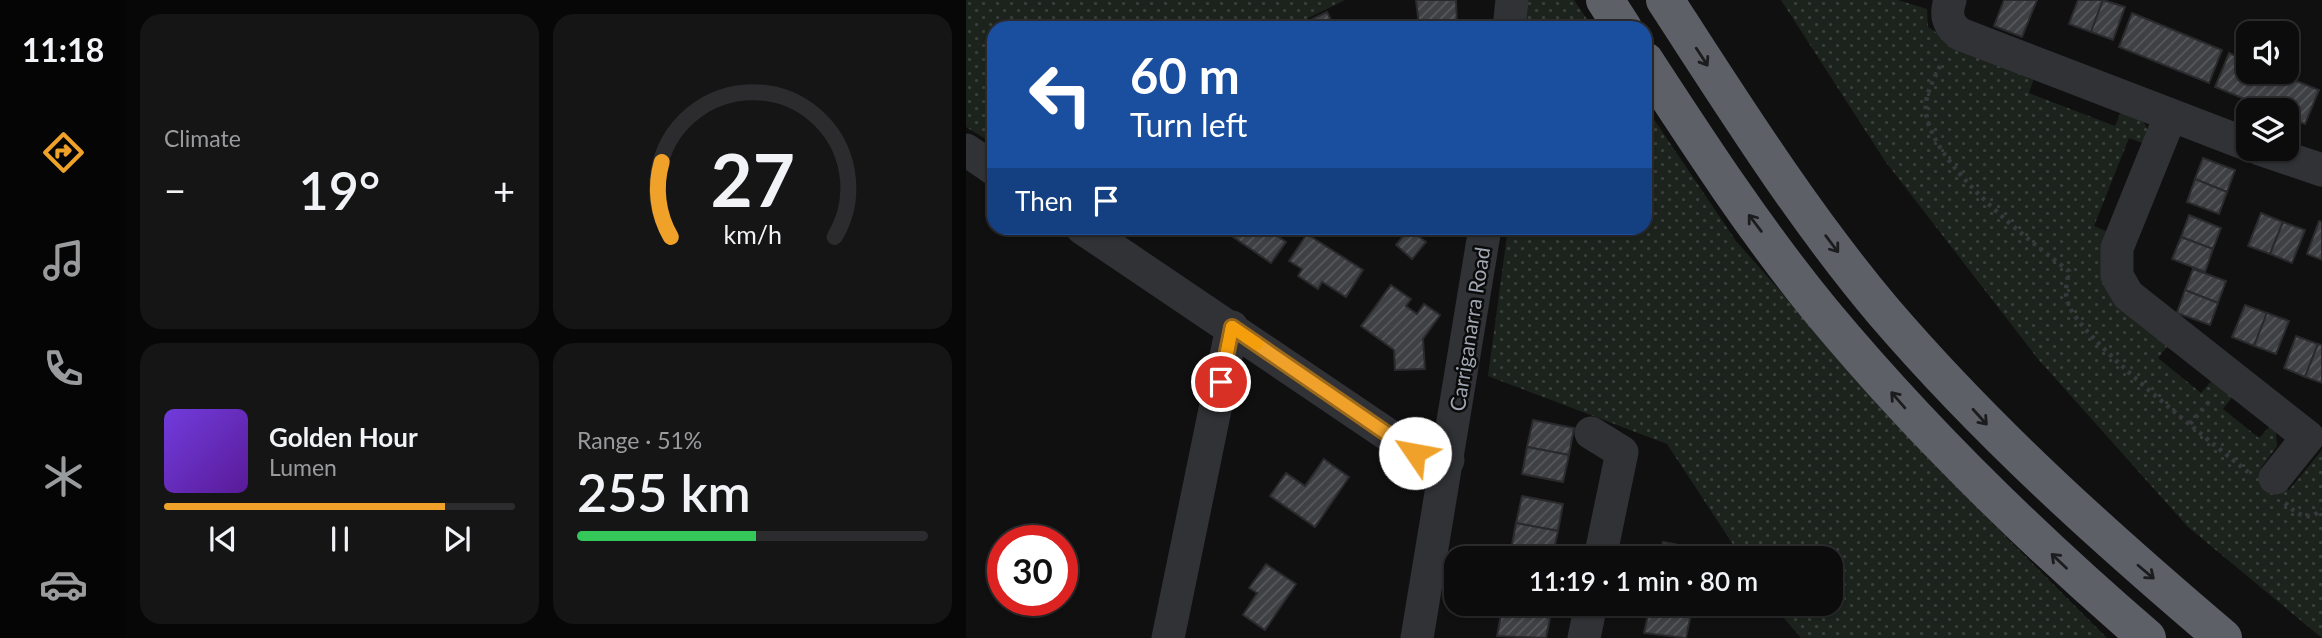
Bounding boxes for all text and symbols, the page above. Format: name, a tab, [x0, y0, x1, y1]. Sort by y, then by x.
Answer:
map controls	[2236, 21, 2299, 161]
button: sound	[2236, 21, 2299, 84]
text: 11:18	[22, 30, 104, 69]
text: 60 m	[1130, 46, 1240, 104]
one-way arrow	[1696, 47, 1710, 67]
icon: left	[1015, 49, 1106, 140]
button: layers	[2236, 98, 2299, 161]
text: Turn left	[1130, 105, 1247, 144]
text: Climate	[164, 124, 241, 152]
icon: directions	[39, 128, 88, 177]
text: 27	[710, 136, 795, 224]
text: 19°	[299, 159, 380, 221]
text: −	[164, 167, 186, 213]
text: +	[493, 167, 515, 213]
icon: arrive	[1087, 182, 1125, 220]
text: Then	[1015, 185, 1073, 217]
one-way arrow	[1747, 215, 1762, 233]
text: km/h	[723, 219, 782, 249]
one-way arrow	[1825, 234, 1840, 252]
icon: music	[39, 236, 88, 285]
street label: Carriganarra Road	[1444, 245, 1494, 413]
icon: phone	[39, 344, 88, 393]
pin	[1191, 352, 1251, 412]
icon: arrive	[1202, 363, 1240, 401]
one-way arrow	[1890, 391, 1906, 409]
one-way arrow	[1971, 408, 1988, 425]
position arrow	[1378, 416, 1452, 490]
text: Golden Hour	[269, 421, 418, 453]
text: Range · 51%	[577, 426, 702, 454]
icon: climate	[39, 452, 88, 501]
text: Lumen	[269, 453, 337, 481]
text: 255 km	[577, 461, 751, 523]
icon: previous	[204, 520, 242, 558]
icon: pause	[321, 520, 359, 558]
icon: next	[438, 520, 476, 558]
speed limit sign: 30	[987, 525, 1078, 616]
one-way arrow	[2050, 552, 2067, 569]
icon: car	[39, 560, 88, 609]
one-way arrow	[2136, 564, 2154, 580]
text: 11:19 · 1 min · 80 m	[1529, 565, 1758, 597]

